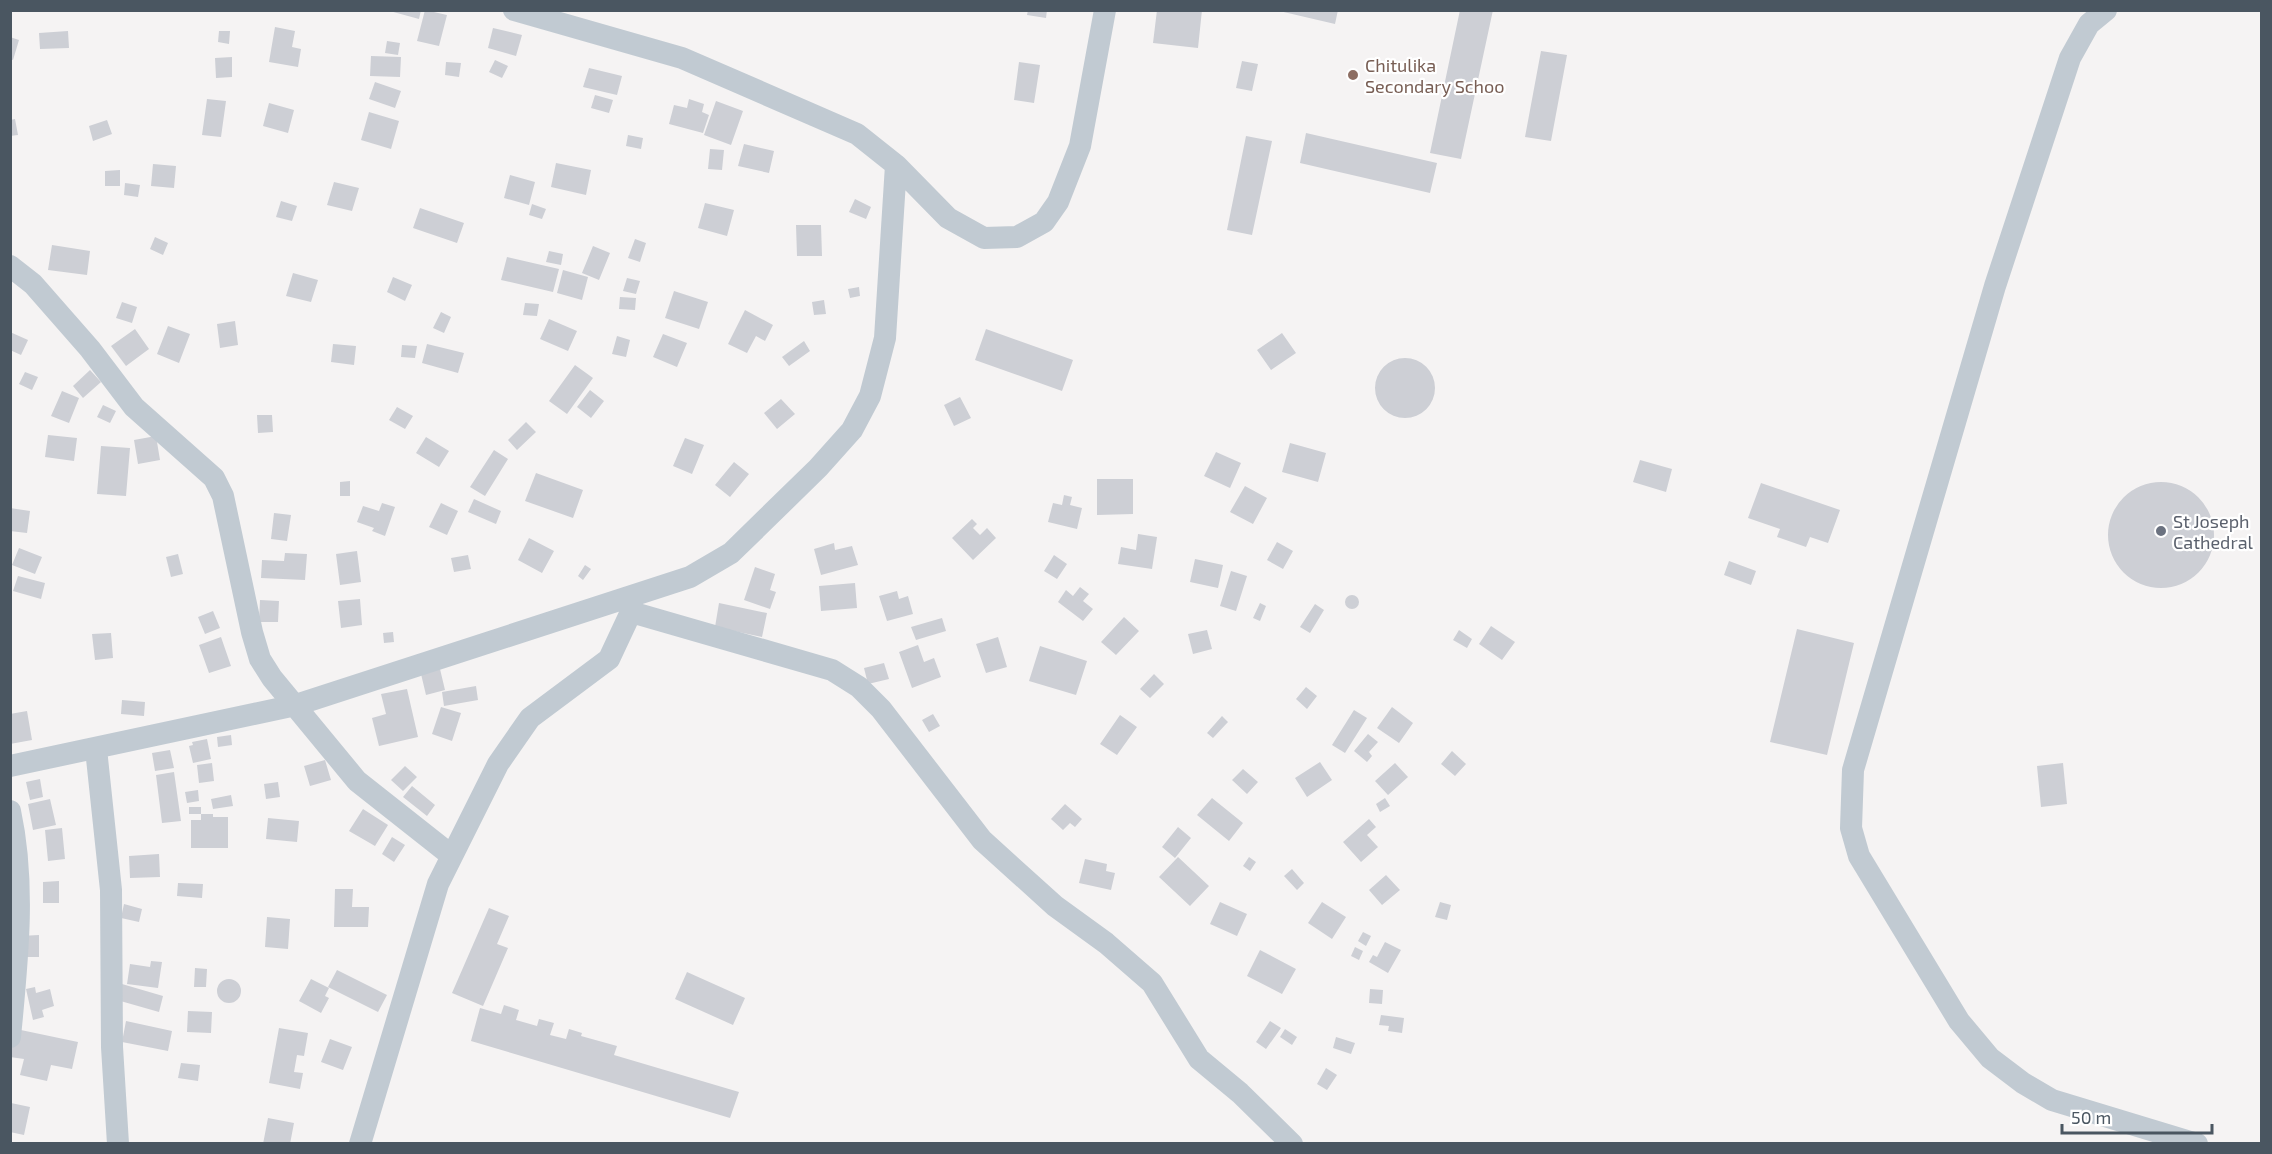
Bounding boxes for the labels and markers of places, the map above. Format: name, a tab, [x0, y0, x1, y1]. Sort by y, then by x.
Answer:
place label: Chitulika Secondary Schoo	[1365, 54, 1504, 97]
marker: Chitulika Secondary Schoo	[1346, 68, 1360, 82]
place label: St Joseph Cathedral	[2173, 510, 2254, 553]
marker: St Joseph Cathedral	[2154, 524, 2168, 538]

